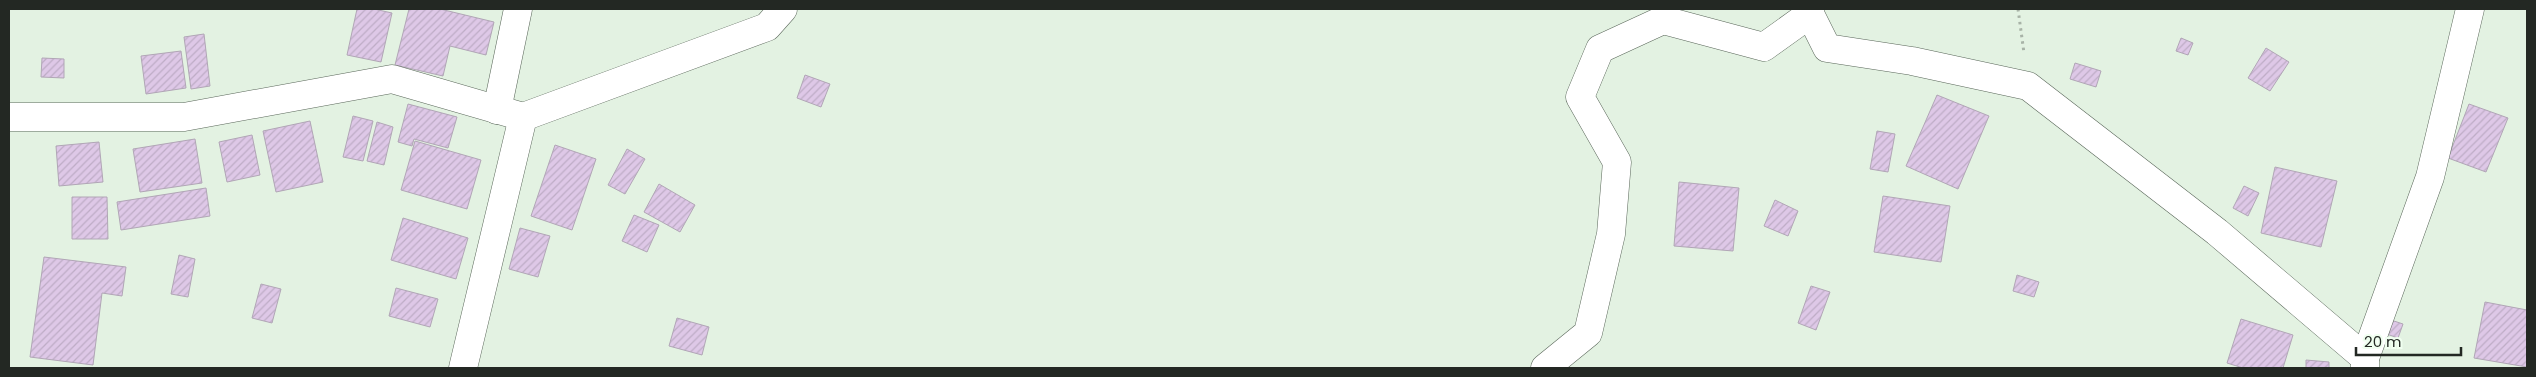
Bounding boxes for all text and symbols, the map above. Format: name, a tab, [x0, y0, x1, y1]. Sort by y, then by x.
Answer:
scale bar	[2356, 324, 2461, 356]
text: 20 m	[2364, 331, 2402, 352]

